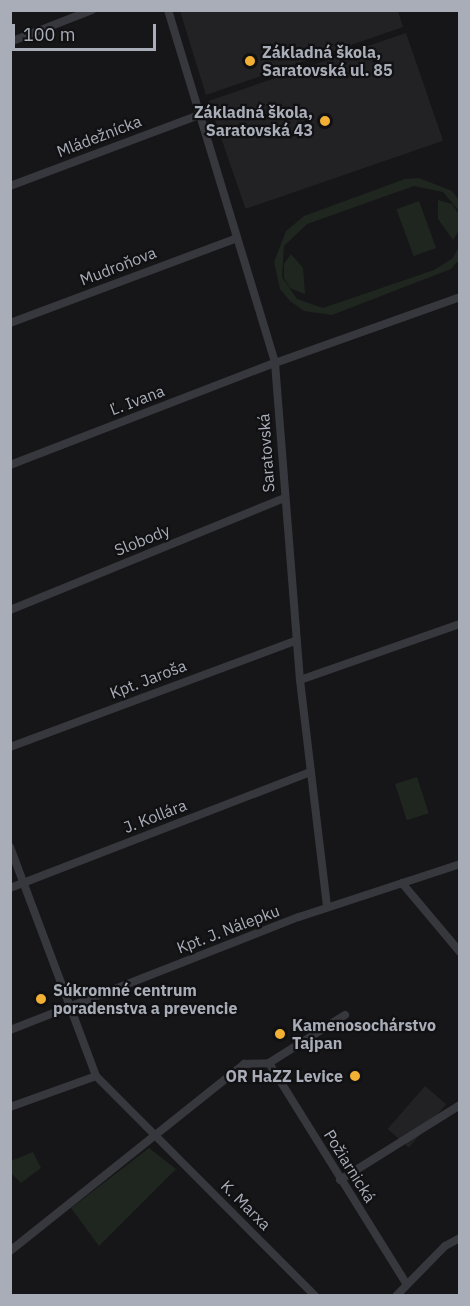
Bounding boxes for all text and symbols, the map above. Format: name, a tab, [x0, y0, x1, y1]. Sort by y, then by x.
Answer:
scale bar	[15, 12, 159, 50]
text: 100 m	[23, 23, 75, 46]
place label: Základná škola, Saratovská ul. 85	[262, 42, 393, 80]
marker: Základná škola, Saratovská ul. 85	[243, 54, 257, 68]
place label: Základná škola, Saratovská 43	[194, 102, 313, 140]
street label: Mládežnícka	[54, 111, 144, 161]
marker: Základná škola, Saratovská 43	[318, 114, 332, 128]
street label: Mudroňova	[77, 243, 159, 289]
street label: Ľ. Ivana	[107, 381, 167, 419]
street label: Saratovská	[254, 413, 278, 493]
street label: Slobody	[111, 520, 173, 560]
street label: Kpt. Jaroša	[107, 656, 189, 702]
street label: J. Kollára	[121, 795, 189, 837]
street label: Kpt. J. Nálepku	[174, 901, 282, 957]
place label: Súkromné centrum poradenstva a prevencie	[53, 980, 237, 1018]
marker: Súkromné centrum poradenstva a prevencie	[34, 992, 48, 1006]
place label: Kamenosochárstvo Tajpan	[292, 1015, 436, 1053]
marker: Kamenosochárstvo Tajpan	[273, 1027, 287, 1041]
place label: OR HaZZ Levice	[226, 1066, 343, 1086]
marker: OR HaZZ Levice	[348, 1069, 362, 1083]
street label: Požiarnická	[320, 1126, 380, 1206]
street label: K. Marxa	[217, 1176, 275, 1234]

